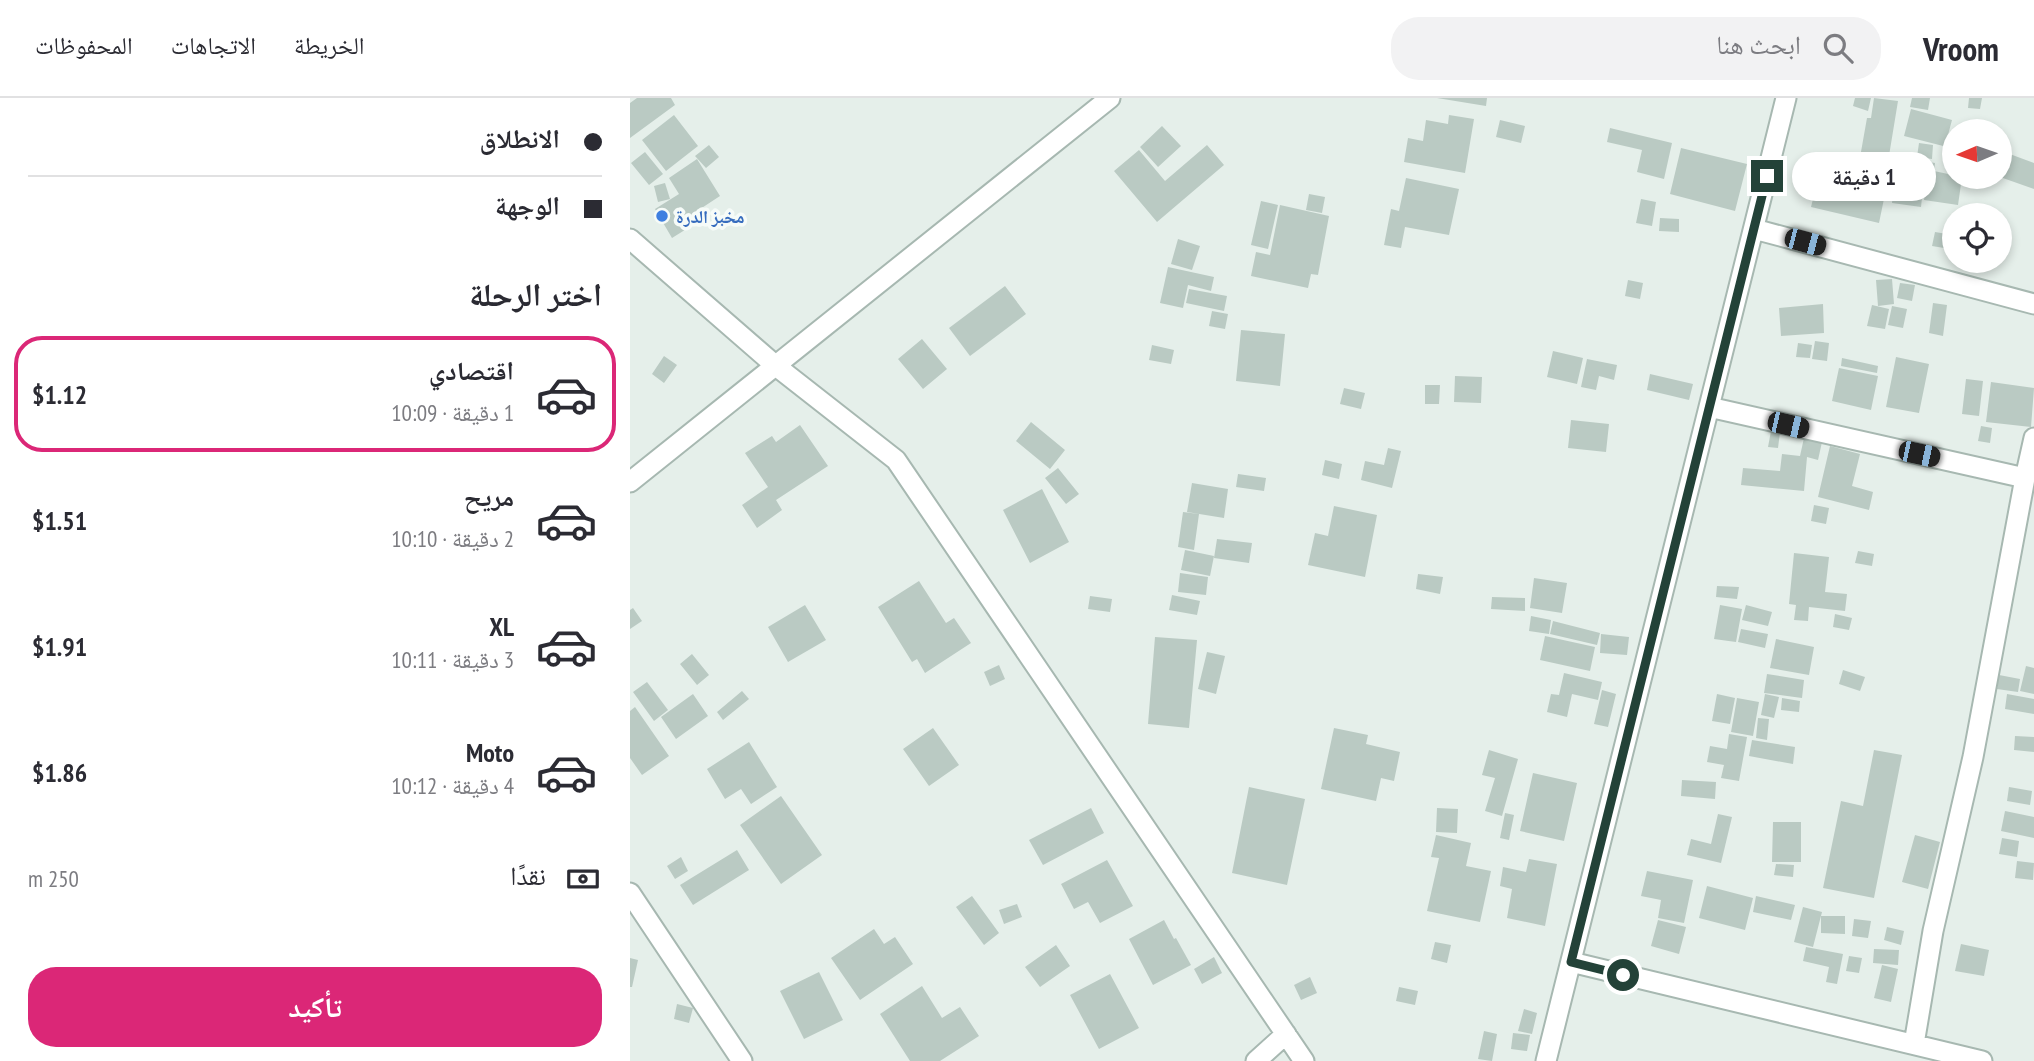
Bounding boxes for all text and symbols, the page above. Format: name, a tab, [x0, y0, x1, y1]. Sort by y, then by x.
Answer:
search box	[1391, 17, 1881, 80]
text: Vroom	[1923, 27, 1999, 70]
text: ابحث هنا	[1716, 28, 1801, 61]
icon: search	[1819, 29, 1857, 67]
text: المحفوظات	[35, 30, 133, 61]
text: الاتجاهات	[171, 30, 256, 61]
text: الخريطة	[294, 30, 365, 61]
north arrow	[1942, 119, 2012, 189]
map controls	[1942, 119, 2012, 273]
text: الانطلاق	[480, 122, 560, 155]
callout: 1 دقيقة	[1792, 152, 1935, 200]
route end	[1751, 160, 1783, 192]
text: 1 دقيقة	[1832, 162, 1896, 191]
text: الوجهة	[495, 189, 560, 222]
button: locate	[1942, 203, 2012, 273]
place label: مخبز الدرة	[676, 205, 745, 228]
marker: مخبز الدرة	[654, 208, 670, 224]
car	[1782, 226, 1829, 258]
text: اختر الرحلة	[469, 273, 602, 315]
text: اقتصادي	[429, 354, 514, 387]
icon: car	[535, 363, 598, 426]
text: $1.12	[32, 378, 87, 411]
text: 1 دقيقة · 10:09	[391, 398, 514, 427]
car	[1766, 410, 1811, 440]
car	[1897, 439, 1942, 469]
text: مريح	[464, 480, 514, 513]
icon: car	[535, 489, 598, 552]
text: $1.51	[32, 504, 87, 537]
text: 2 دقيقة · 10:10	[391, 524, 514, 553]
text: XL	[489, 610, 514, 643]
icon: car	[535, 615, 598, 678]
text: $1.91	[32, 630, 87, 663]
text: 3 دقيقة · 10:11	[391, 645, 514, 674]
text: Moto	[466, 736, 514, 769]
icon: car	[535, 741, 598, 804]
text: $1.86	[32, 756, 87, 789]
text: 4 دقيقة · 10:12	[391, 771, 514, 800]
text: نقدًا	[510, 859, 546, 892]
icon: cash	[564, 860, 602, 898]
text: 250 m	[28, 864, 79, 893]
route start	[1607, 959, 1639, 991]
button: تأكيد	[28, 967, 602, 1047]

